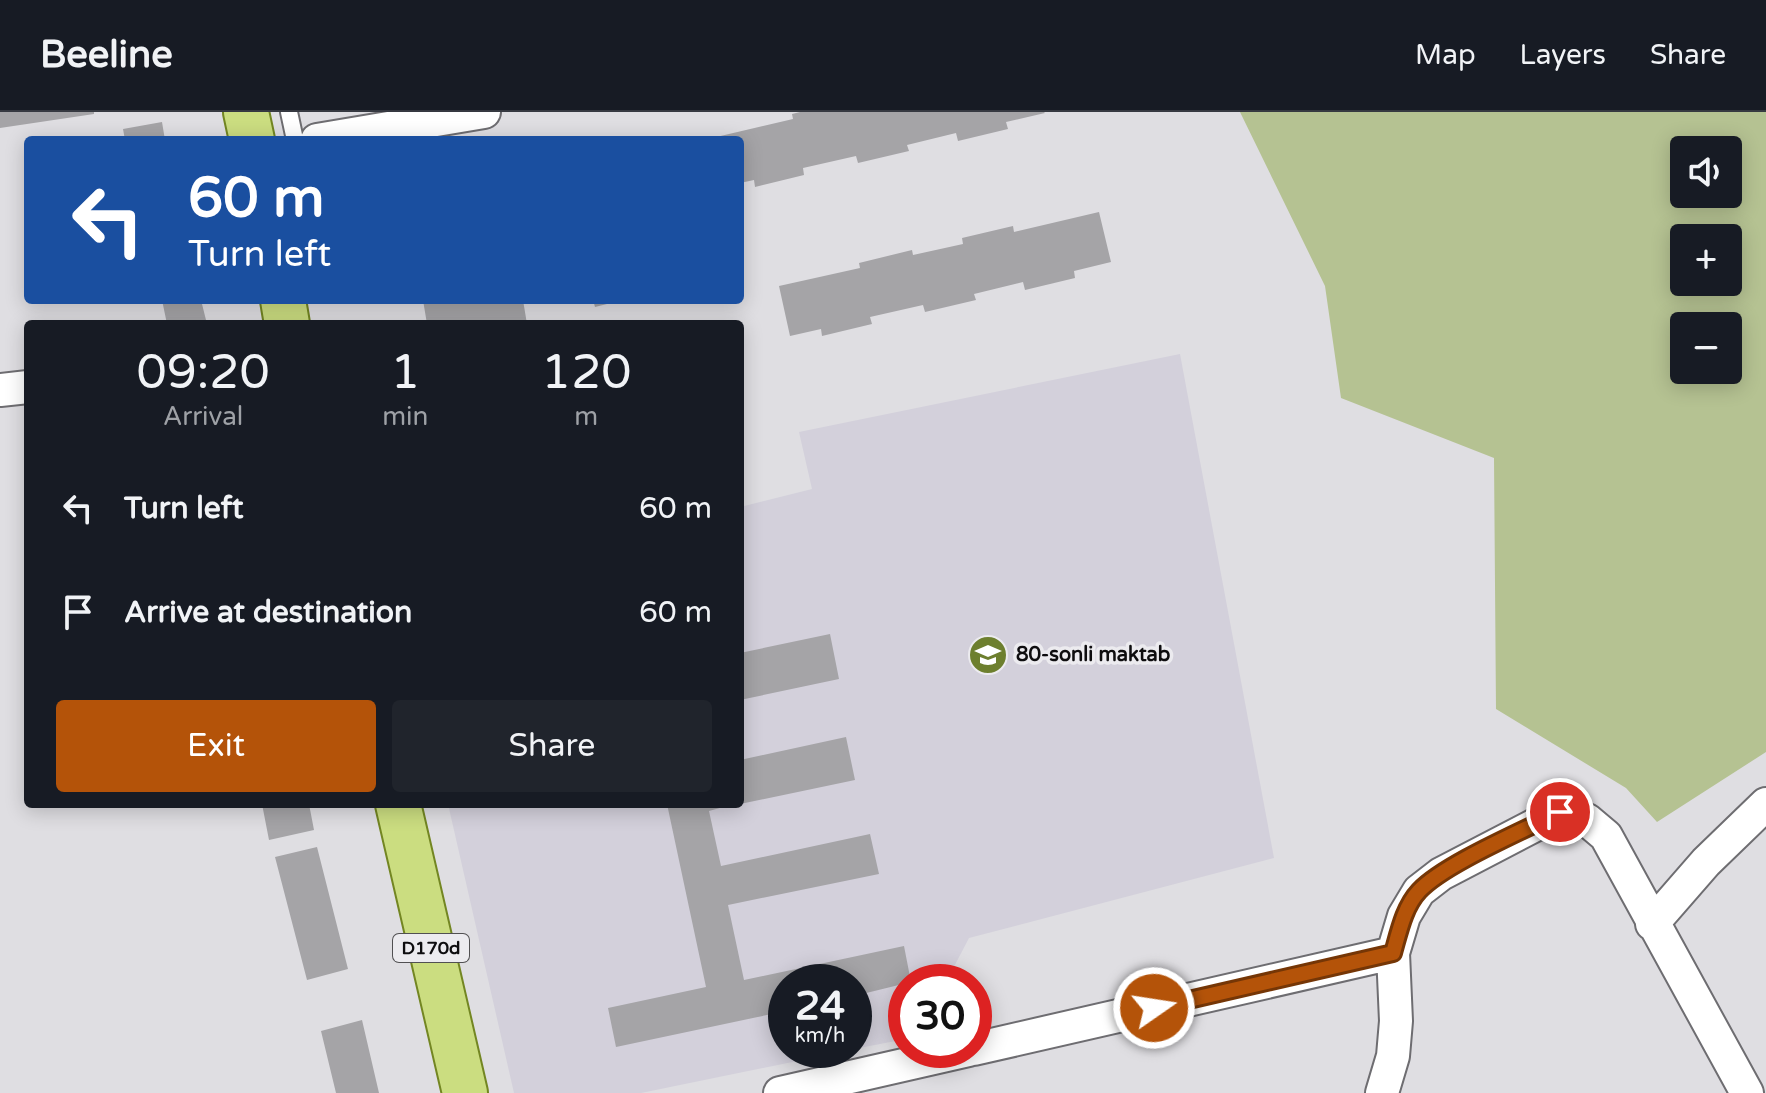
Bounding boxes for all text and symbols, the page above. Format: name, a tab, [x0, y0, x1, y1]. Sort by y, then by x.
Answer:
text: Beeline	[40, 32, 173, 78]
text: Map	[1415, 38, 1476, 72]
text: Layers	[1520, 38, 1606, 72]
text: Share	[1650, 38, 1726, 72]
map controls	[1670, 136, 1742, 384]
button: sound	[1670, 136, 1742, 208]
text: 60 m	[188, 165, 324, 232]
icon: left	[56, 168, 160, 272]
button: +	[1670, 224, 1742, 296]
text: Turn left	[188, 233, 331, 276]
button: −	[1670, 312, 1742, 384]
text: 09:20	[137, 344, 270, 402]
text: 1	[390, 344, 420, 402]
text: 120	[541, 344, 631, 402]
text: Arrival	[163, 401, 243, 432]
text: min	[382, 401, 428, 432]
text: m	[574, 401, 598, 432]
icon: left	[56, 486, 100, 530]
text: Turn left	[124, 490, 243, 527]
text: 60 m	[639, 490, 712, 527]
icon: arrive	[56, 590, 100, 634]
text: Arrive at destination	[124, 594, 412, 631]
text: 60 m	[639, 594, 712, 631]
school or university icon: 80-sonli maktab	[967, 634, 1009, 676]
place label: 80-sonli maktab	[1016, 643, 1171, 667]
button: Exit	[56, 700, 376, 792]
button: Share	[392, 700, 712, 792]
pin	[1526, 778, 1594, 846]
icon: arrive	[1538, 790, 1582, 834]
road number: D170d	[393, 934, 469, 962]
speed limit sign: 30	[888, 964, 992, 1068]
position arrow	[1112, 966, 1196, 1050]
text: 24	[795, 982, 845, 1030]
text: km/h	[795, 1024, 845, 1048]

